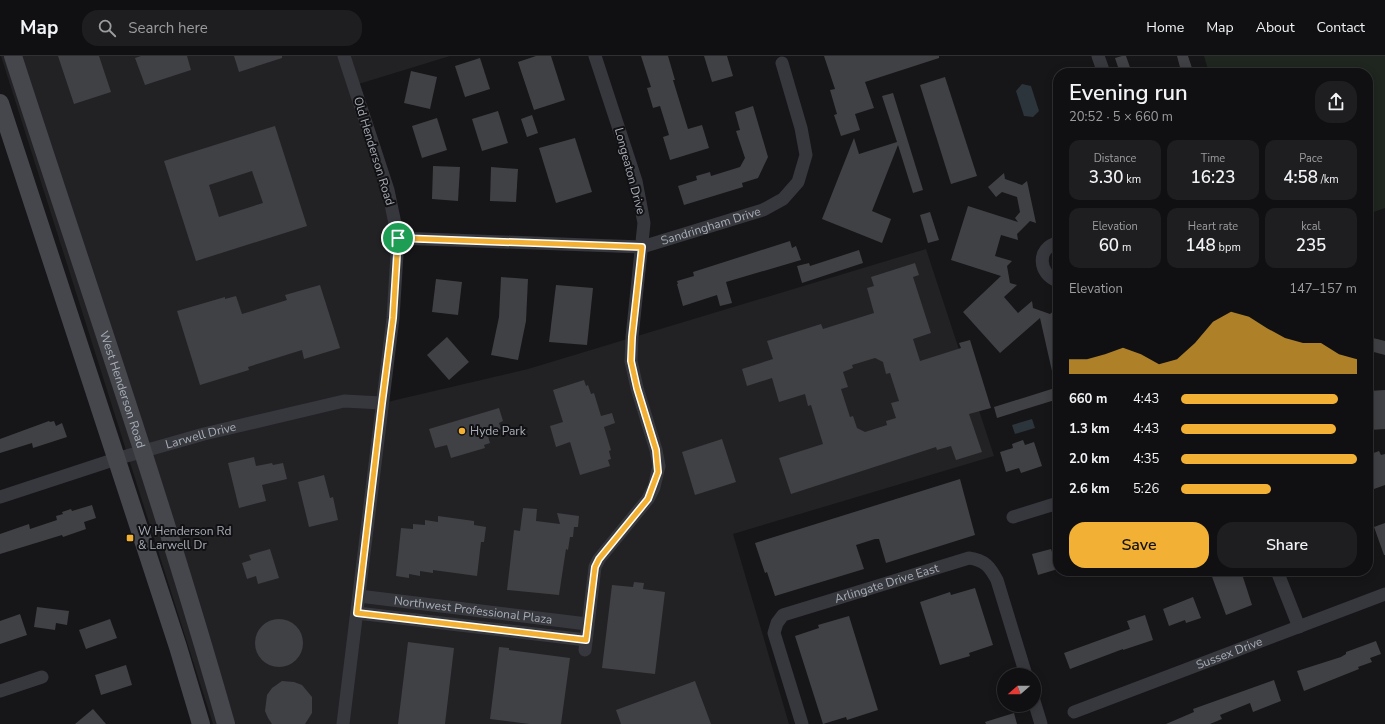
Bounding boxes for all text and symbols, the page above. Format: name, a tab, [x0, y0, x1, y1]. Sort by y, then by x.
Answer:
search box	[82, 10, 362, 46]
text: Map	[20, 15, 58, 41]
icon: search	[96, 17, 118, 39]
text: Search here	[128, 18, 208, 38]
text: Home	[1146, 18, 1184, 37]
text: Map	[1206, 18, 1234, 37]
text: About	[1256, 18, 1295, 37]
text: Contact	[1317, 18, 1365, 37]
text: Evening run	[1069, 78, 1188, 108]
button: share	[1315, 81, 1357, 123]
street label: Old Henderson Road	[350, 95, 398, 207]
text: 20:52 · 5 × 660 m	[1069, 108, 1173, 126]
street label: Longeaton Drive	[611, 126, 649, 216]
text: Distance	[1094, 151, 1136, 166]
text: Time	[1201, 151, 1225, 166]
text: Pace	[1299, 151, 1323, 166]
text: 3.30	[1089, 166, 1123, 189]
text: 16:23	[1191, 166, 1235, 189]
text: 4:58	[1283, 166, 1318, 189]
text: km	[1123, 172, 1141, 187]
text: /km	[1318, 172, 1339, 187]
street label: Sandringham Drive	[659, 203, 763, 249]
text: Elevation	[1092, 219, 1138, 234]
text: Heart rate	[1188, 219, 1238, 234]
text: kcal	[1301, 219, 1321, 234]
pin	[381, 221, 415, 255]
icon: arrive	[387, 227, 409, 249]
text: 60	[1099, 234, 1119, 257]
text: 148	[1185, 234, 1216, 257]
text: 235	[1296, 234, 1326, 257]
text: m	[1119, 240, 1131, 255]
text: bpm	[1216, 240, 1241, 255]
text: Elevation	[1069, 280, 1123, 298]
text: 147–157 m	[1289, 280, 1357, 298]
street label: West Henderson Road	[96, 329, 149, 450]
text: 660 m	[1069, 390, 1107, 408]
text: 4:43	[1133, 390, 1159, 408]
street label: Larwell Drive	[163, 419, 238, 453]
text: 1.3 km	[1069, 420, 1110, 438]
text: 4:43	[1133, 420, 1159, 438]
place label: Hyde Park	[470, 423, 527, 439]
marker: Hyde Park	[457, 426, 467, 436]
text: 2.0 km	[1069, 450, 1110, 468]
text: 4:35	[1133, 450, 1159, 468]
text: 2.6 km	[1069, 480, 1110, 498]
text: 5:26	[1133, 480, 1159, 498]
button: Save	[1069, 522, 1209, 568]
button: Share	[1217, 522, 1357, 568]
place label: W Henderson Rd & Larwell Dr	[138, 523, 231, 553]
marker: W Henderson Rd & Larwell Dr	[125, 533, 135, 543]
street label: Arlingate Drive East	[833, 560, 941, 607]
street label: Northwest Professional Plaza	[393, 592, 553, 628]
street label: Sussex Drive	[1194, 633, 1265, 673]
north arrow	[997, 668, 1041, 712]
map controls	[997, 668, 1041, 712]

